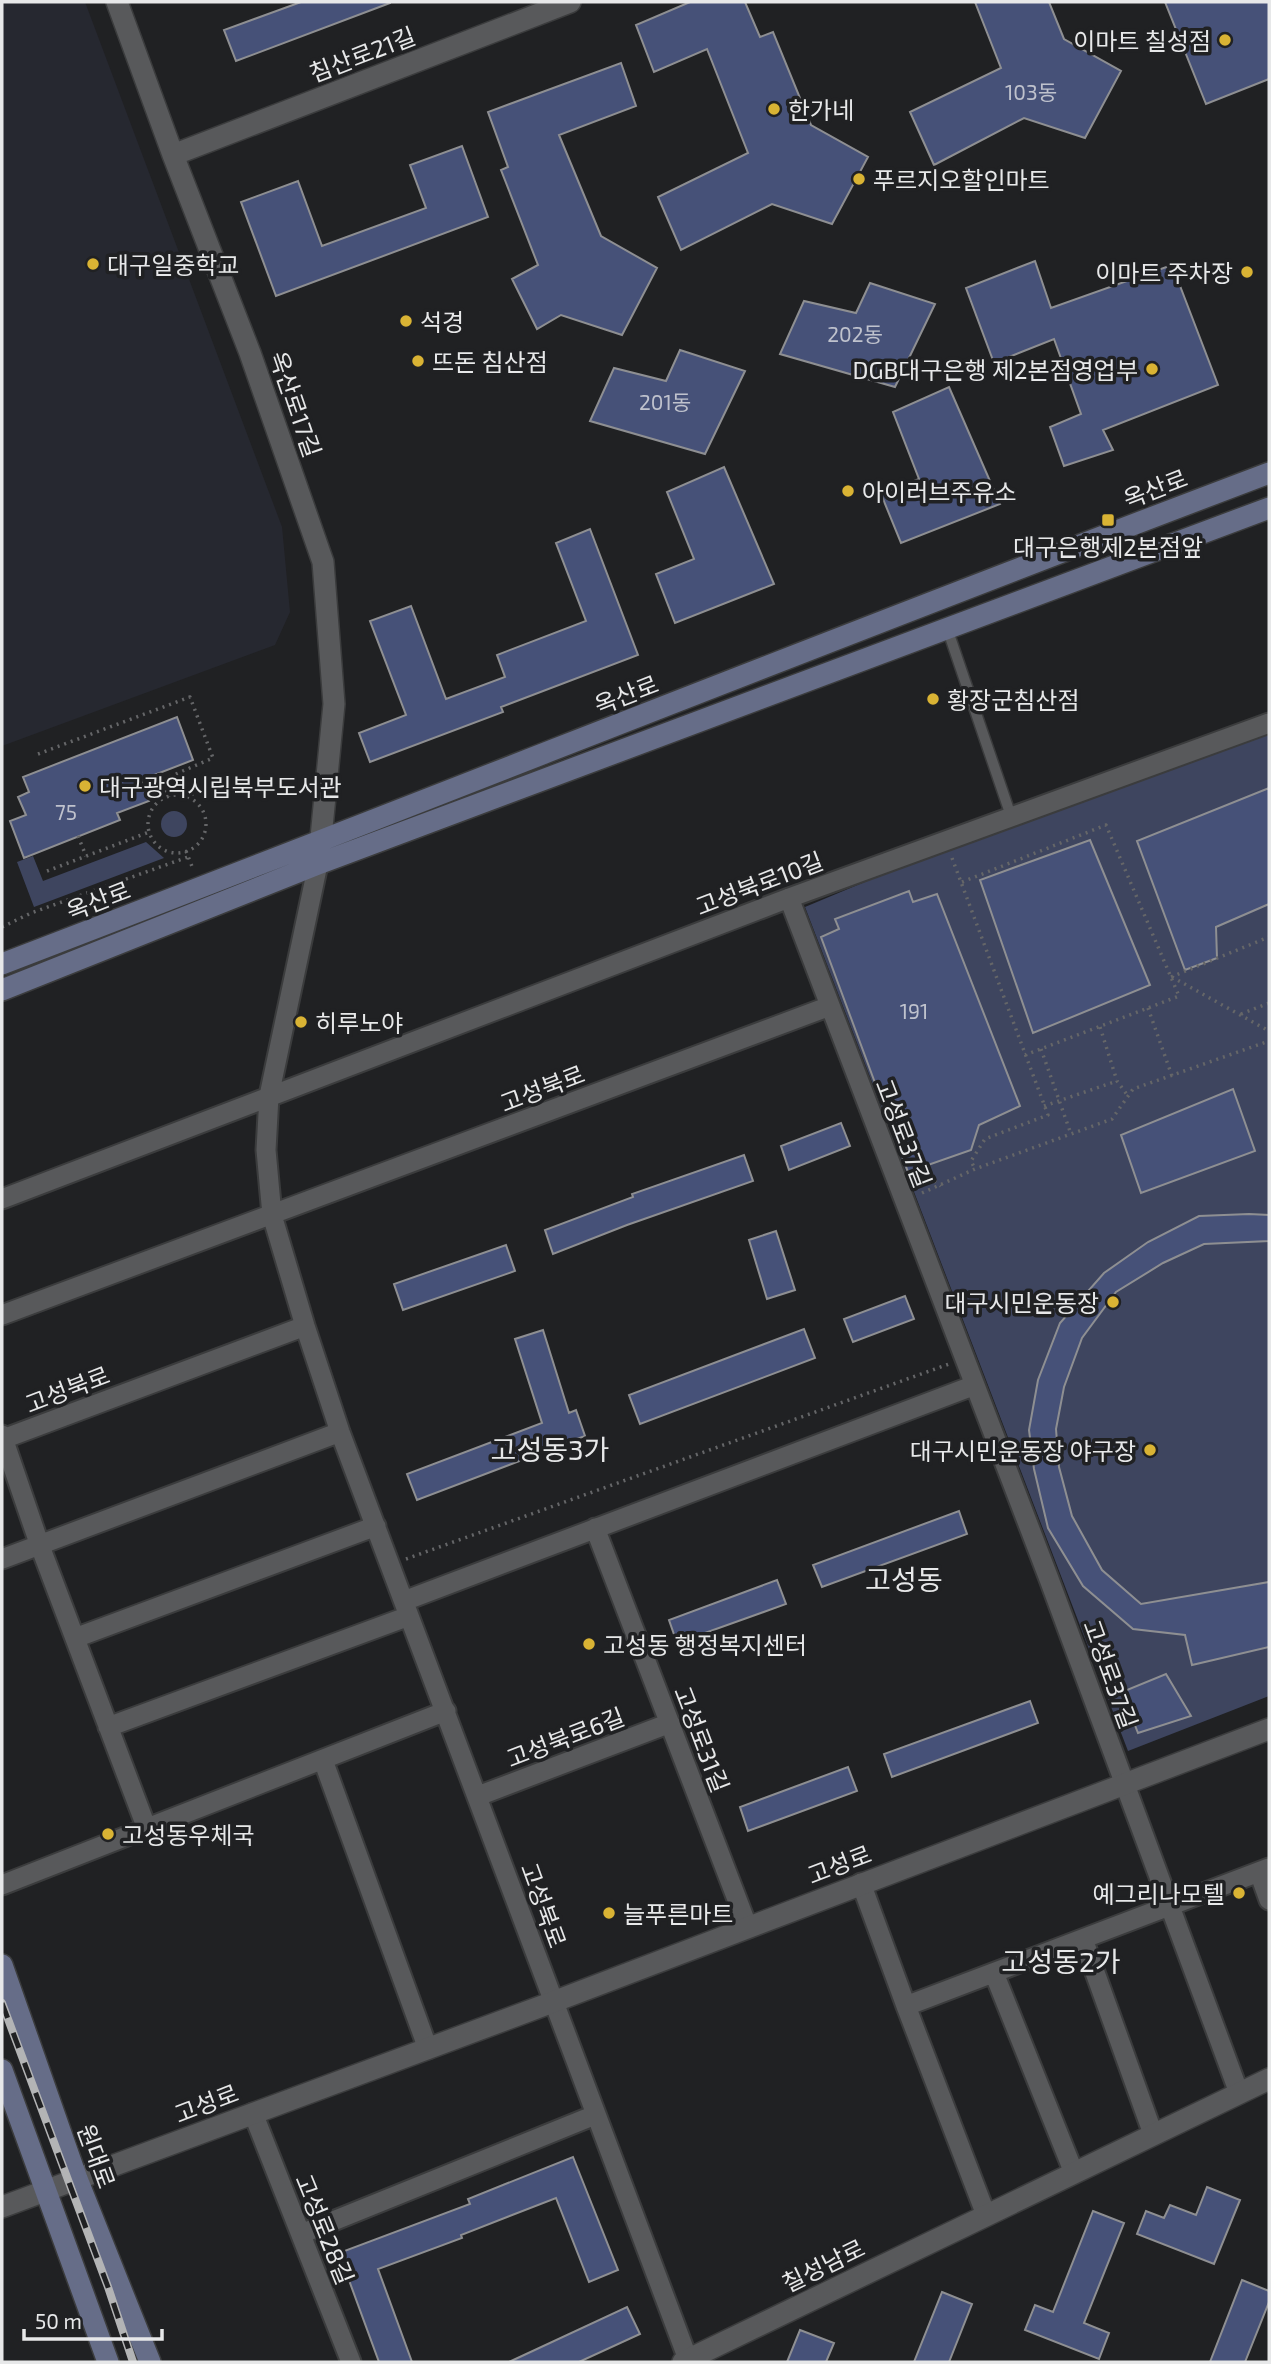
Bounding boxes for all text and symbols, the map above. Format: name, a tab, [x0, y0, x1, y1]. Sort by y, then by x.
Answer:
street label: 침산로21길	[305, 21, 419, 87]
place label: 이마트 칠성점	[1073, 26, 1211, 55]
marker: 이마트 칠성점	[1217, 32, 1233, 48]
house number: 103동	[1005, 79, 1057, 104]
place label: 한가네	[788, 95, 854, 124]
marker: 한가네	[766, 101, 782, 117]
place label: 푸르지오할인마트	[873, 165, 1050, 194]
marker: 푸르지오할인마트	[851, 171, 867, 187]
place label: 대구일중학교	[107, 250, 239, 279]
marker: 대구일중학교	[85, 256, 101, 272]
place label: 이마트 주차장	[1095, 258, 1233, 287]
marker: 이마트 주차장	[1239, 264, 1255, 280]
place label: 석경	[420, 307, 464, 336]
marker: 석경	[398, 313, 414, 329]
house number: 202동	[827, 321, 883, 346]
street label: 옥산로17길	[264, 347, 328, 461]
place label: 뜨돈 침산점	[432, 347, 548, 376]
marker: 뜨돈 침산점	[410, 353, 426, 369]
place label: DGB대구은행 제2본점영업부	[852, 355, 1138, 384]
marker: DGB대구은행 제2본점영업부	[1144, 361, 1160, 377]
house number: 201동	[639, 389, 691, 414]
street label: 옥산로	[1119, 463, 1191, 513]
place label: 아이러브주유소	[862, 477, 1017, 506]
marker: 아이러브주유소	[840, 483, 856, 499]
marker: 대구은행제2본점앞	[1100, 512, 1116, 528]
place label: 대구은행제2본점앞	[1013, 532, 1203, 561]
street label: 옥산로	[590, 669, 662, 719]
place label: 황장군침산점	[947, 685, 1079, 714]
marker: 황장군침산점	[925, 691, 941, 707]
place label: 대구광역시립북부도서관	[99, 772, 342, 801]
marker: 대구광역시립북부도서관	[77, 778, 93, 794]
house number: 75	[55, 799, 77, 824]
street label: 고성북로10길	[691, 845, 827, 921]
street label: 옥산로	[62, 875, 134, 925]
house number: 191	[900, 998, 928, 1023]
place label: 히루노야	[315, 1008, 403, 1037]
marker: 히루노야	[293, 1014, 309, 1030]
street label: 고성북로	[496, 1059, 588, 1117]
street label: 고성로37길	[870, 1075, 938, 1191]
place label: 대구시민운동장	[944, 1288, 1099, 1317]
marker: 대구시민운동장	[1105, 1294, 1121, 1310]
street label: 고성북로	[21, 1360, 113, 1418]
district label: 고성동3가	[491, 1432, 609, 1466]
place label: 대구시민운동장 야구장	[910, 1436, 1136, 1465]
marker: 대구시민운동장 야구장	[1142, 1442, 1158, 1458]
district label: 고성동	[865, 1562, 943, 1596]
street label: 고성로37길	[1078, 1616, 1144, 1732]
place label: 고성동 행정복지센터	[603, 1630, 807, 1659]
marker: 고성동 행정복지센터	[581, 1636, 597, 1652]
street label: 고성로31길	[669, 1682, 735, 1796]
street label: 고성북로6길	[502, 1701, 628, 1773]
place label: 고성동우체국	[122, 1820, 254, 1849]
marker: 고성동우체국	[100, 1826, 116, 1842]
street label: 고성로	[803, 1839, 875, 1889]
street label: 고성북로	[515, 1859, 573, 1951]
place label: 예그리나모텔	[1093, 1879, 1225, 1908]
marker: 예그리나모텔	[1231, 1885, 1247, 1901]
place label: 늘푸른마트	[623, 1899, 733, 1928]
marker: 늘푸른마트	[601, 1905, 617, 1921]
district label: 고성동2가	[1002, 1944, 1120, 1978]
street label: 고성로	[170, 2078, 242, 2128]
street label: 원대로	[72, 2120, 122, 2192]
street label: 고성로28길	[290, 2170, 360, 2288]
street label: 칠성남로	[777, 2233, 869, 2297]
scale bar	[24, 2298, 163, 2342]
text: 50 m	[35, 2308, 82, 2333]

